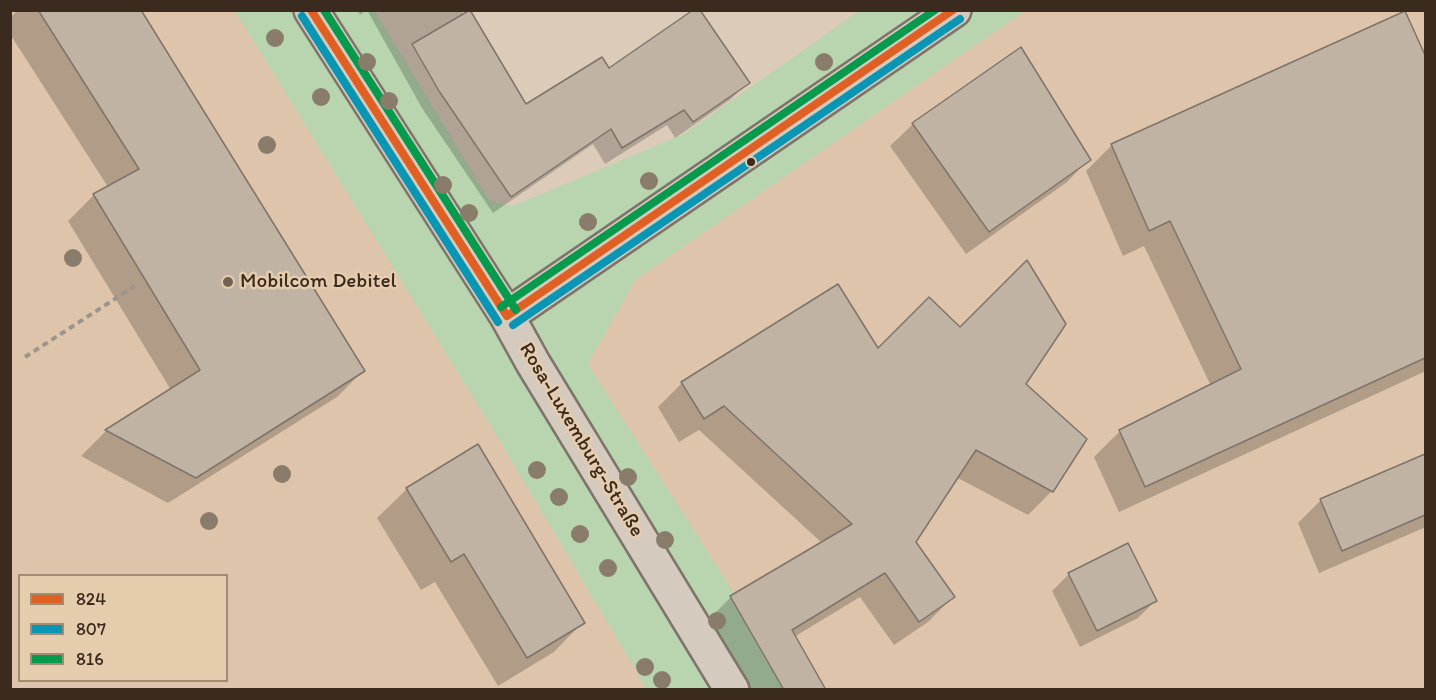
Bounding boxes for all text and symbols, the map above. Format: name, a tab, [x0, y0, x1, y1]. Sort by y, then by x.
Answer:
unlabelled marker	[745, 156, 757, 168]
place label: Mobilcom Debitel	[240, 269, 397, 295]
marker: Mobilcom Debitel	[221, 275, 235, 289]
street label: Rosa-Luxemburg-Straße	[513, 338, 649, 542]
legend	[18, 574, 228, 682]
text: 824	[76, 588, 106, 610]
text: 807	[76, 618, 106, 640]
text: 816	[76, 648, 104, 670]

